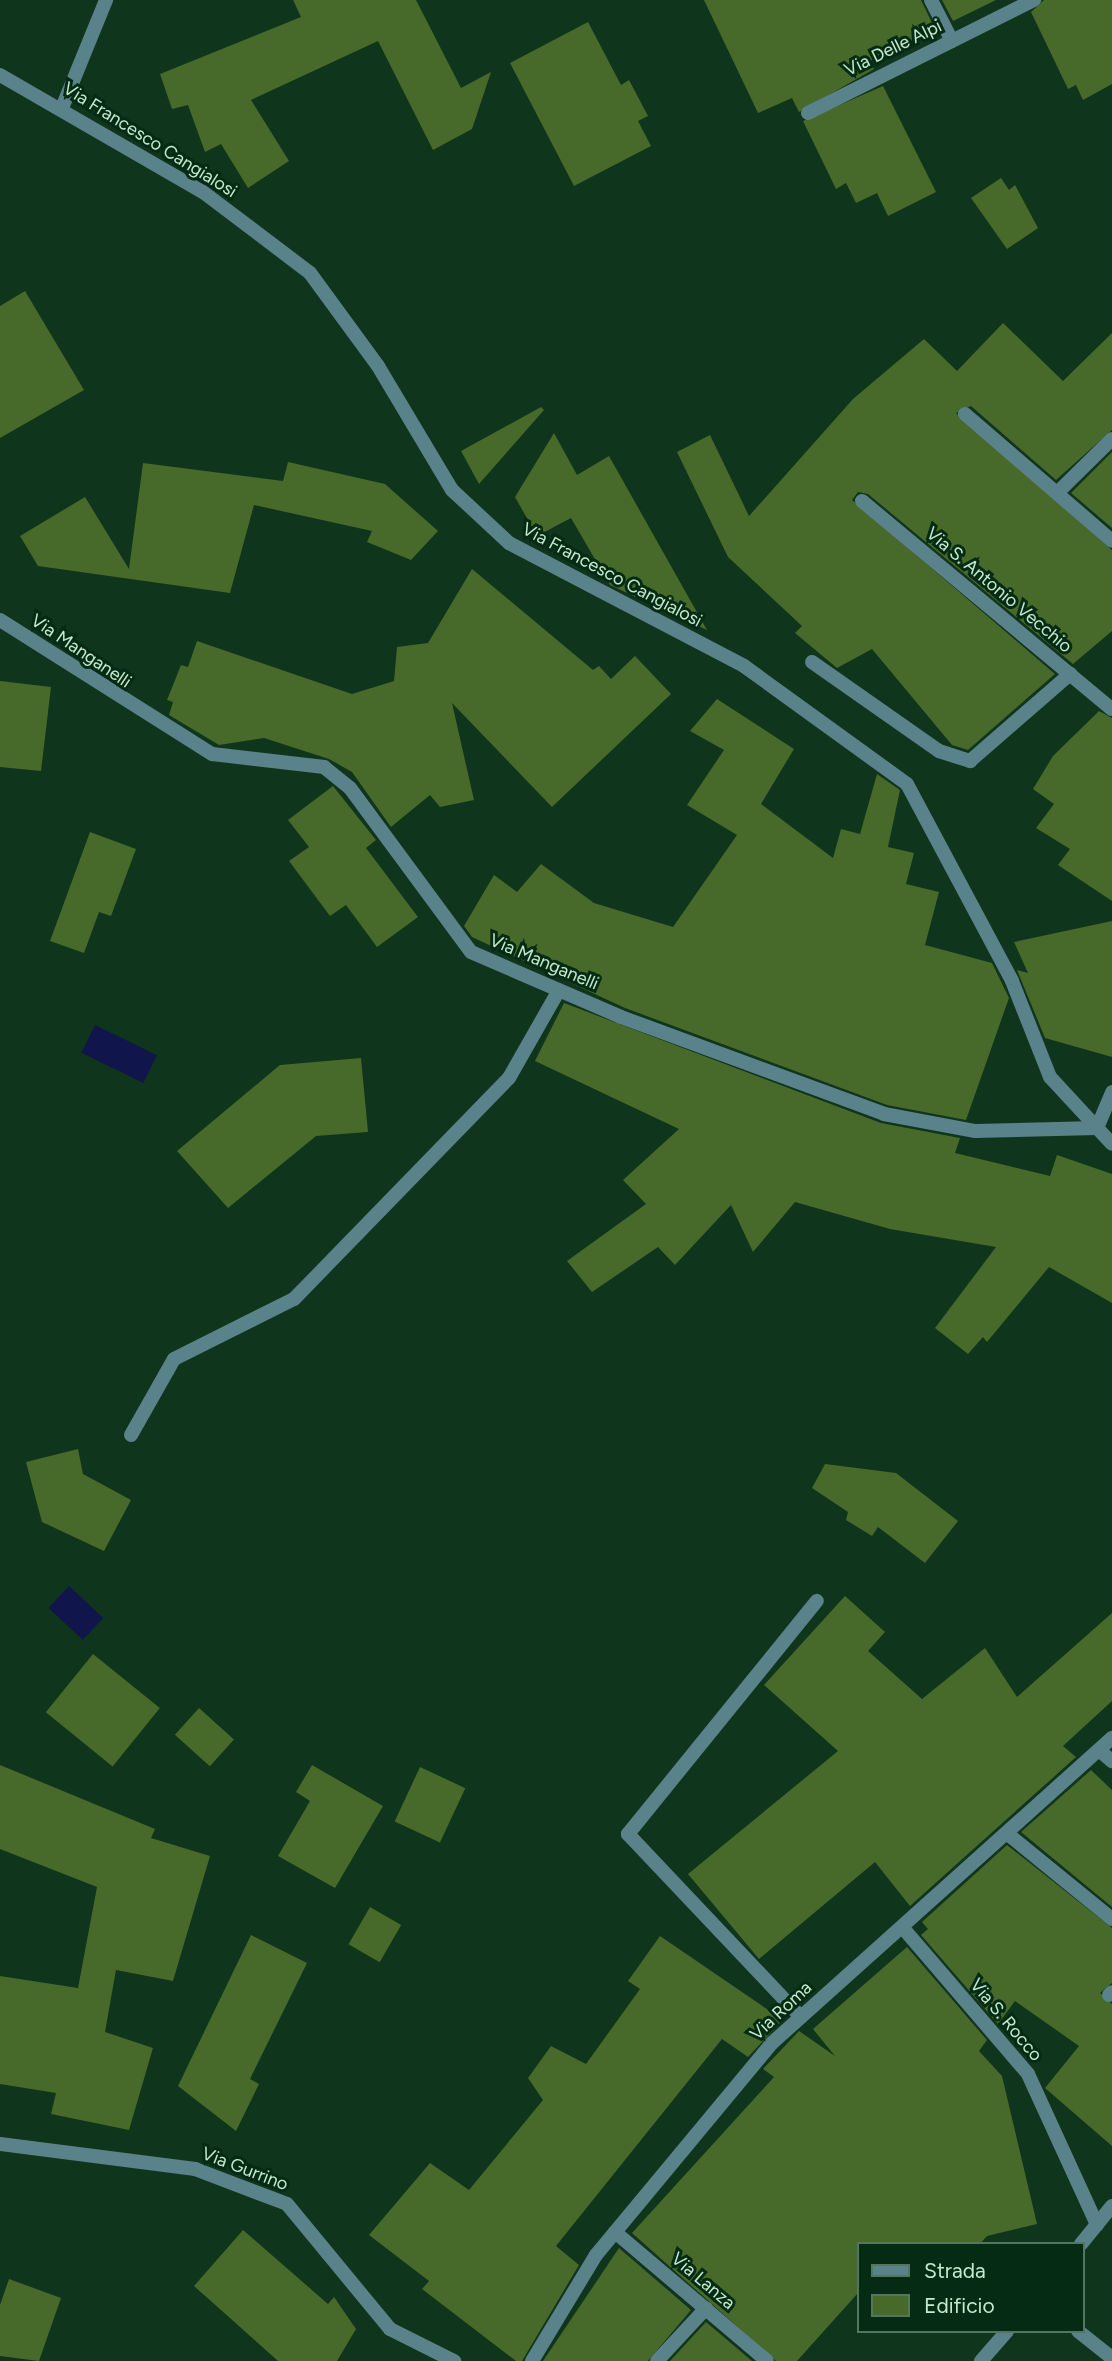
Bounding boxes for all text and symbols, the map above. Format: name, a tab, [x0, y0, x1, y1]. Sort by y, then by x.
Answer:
street label: Via Delle Alpi	[841, 15, 945, 81]
street label: Via Francesco Cangialosi	[59, 78, 241, 202]
street label: Via Francesco Cangialosi	[518, 518, 706, 632]
street label: Via S. Antonio Vecchio	[922, 523, 1076, 657]
street label: Via Manganelli	[27, 609, 135, 693]
street label: Via Manganelli	[486, 929, 602, 995]
street label: Via S. Rocco	[965, 1974, 1047, 2066]
street label: Via Roma	[746, 1977, 816, 2045]
street label: Via Gurrino	[199, 2143, 291, 2195]
legend	[856, 2242, 1084, 2333]
street label: Via Lanza	[667, 2248, 739, 2314]
text: Strada	[924, 2258, 986, 2283]
text: Edificio	[924, 2293, 995, 2318]

